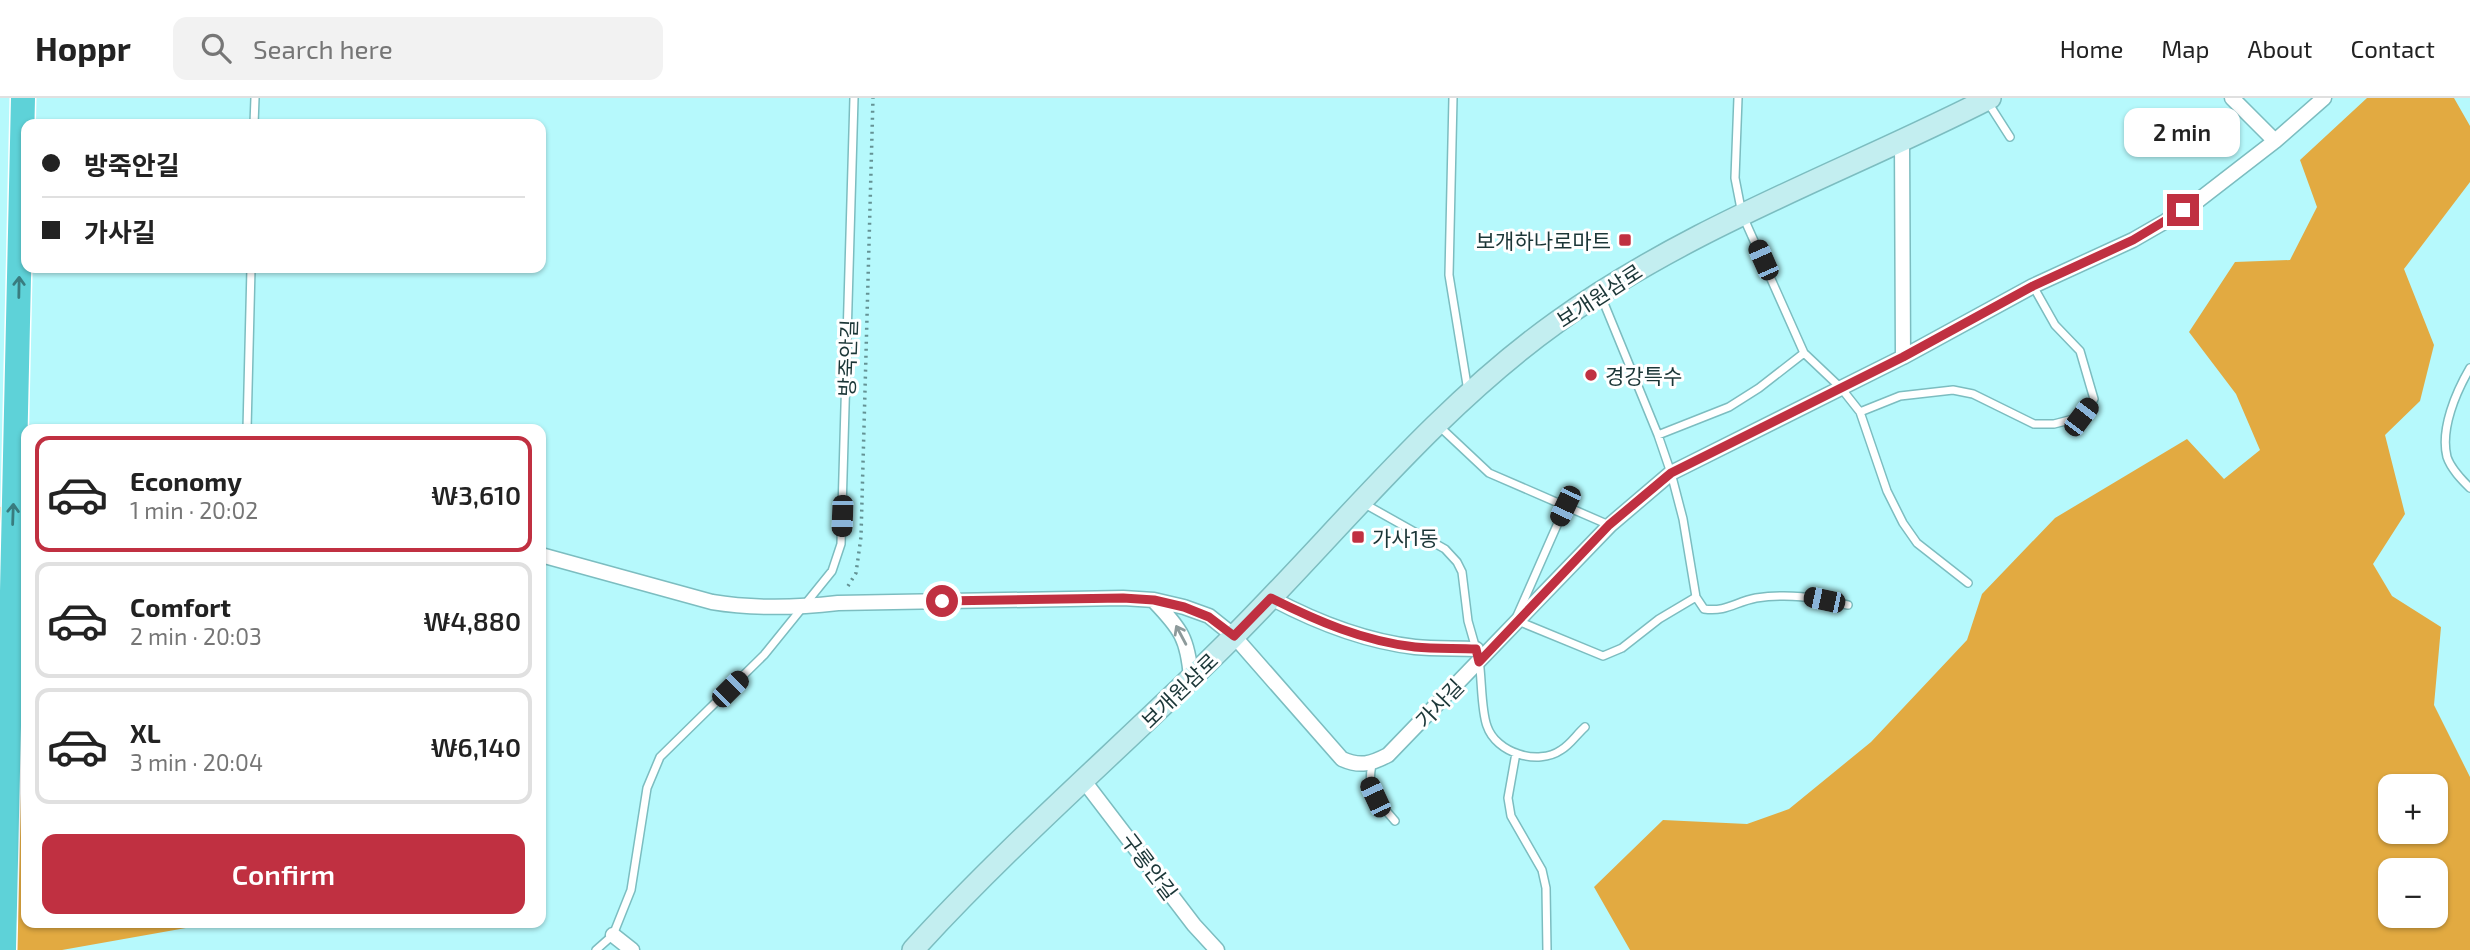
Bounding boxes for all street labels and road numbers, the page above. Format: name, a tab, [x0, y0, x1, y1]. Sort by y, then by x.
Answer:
street label: 보개원삼로	[1552, 258, 1646, 332]
street label: 방죽안길	[833, 319, 861, 397]
street label: 보개원삼로	[1136, 647, 1222, 733]
street label: 가사길	[1410, 673, 1468, 733]
street label: 구롱안길	[1117, 828, 1183, 904]

